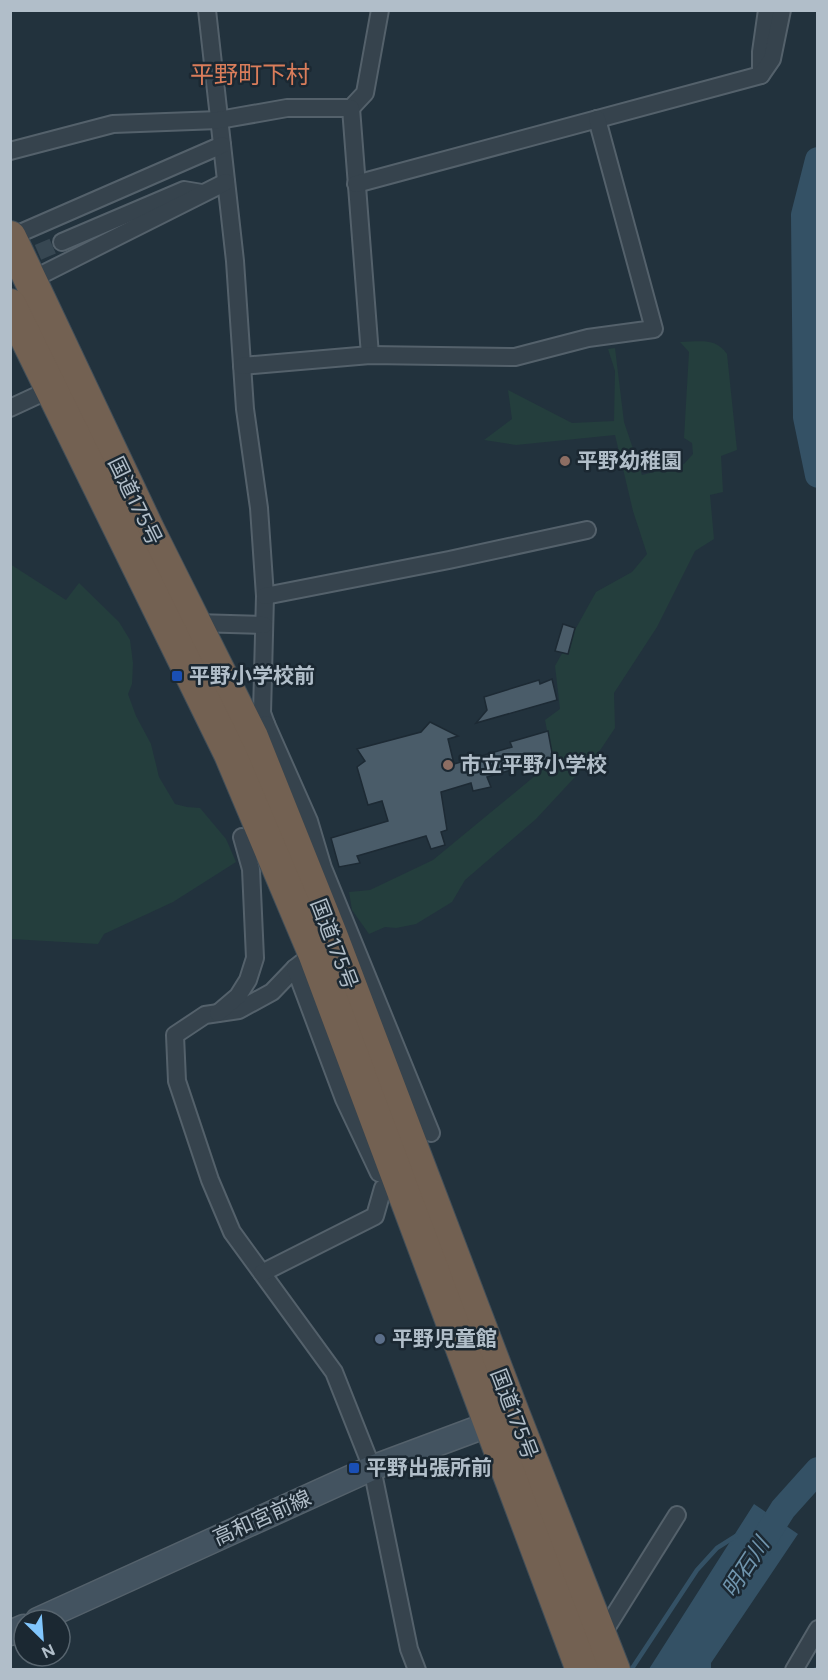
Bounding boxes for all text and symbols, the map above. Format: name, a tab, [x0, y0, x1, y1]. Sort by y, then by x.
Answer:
district label: 平野町下村	[190, 60, 310, 89]
place label: 平野幼稚園	[577, 448, 682, 473]
street label: 国道175号	[103, 453, 168, 549]
marker: 平野幼稚園	[558, 454, 572, 468]
place label: 平野小学校前	[189, 663, 315, 688]
marker: 平野小学校前	[170, 669, 184, 683]
place label: 市立平野小学校	[460, 752, 607, 777]
marker: 市立平野小学校	[441, 758, 455, 772]
street label: 国道175号	[306, 895, 363, 993]
place label: 平野児童館	[392, 1326, 497, 1351]
marker: 平野児童館	[373, 1332, 387, 1346]
street label: 国道175号	[486, 1365, 543, 1463]
place label: 平野出張所前	[366, 1455, 492, 1480]
marker: 平野出張所前	[347, 1461, 361, 1475]
street label: 高和宮前線	[209, 1485, 315, 1550]
water label: 明石川	[716, 1531, 776, 1602]
north arrow	[12, 1608, 72, 1668]
text: N	[39, 1640, 58, 1662]

